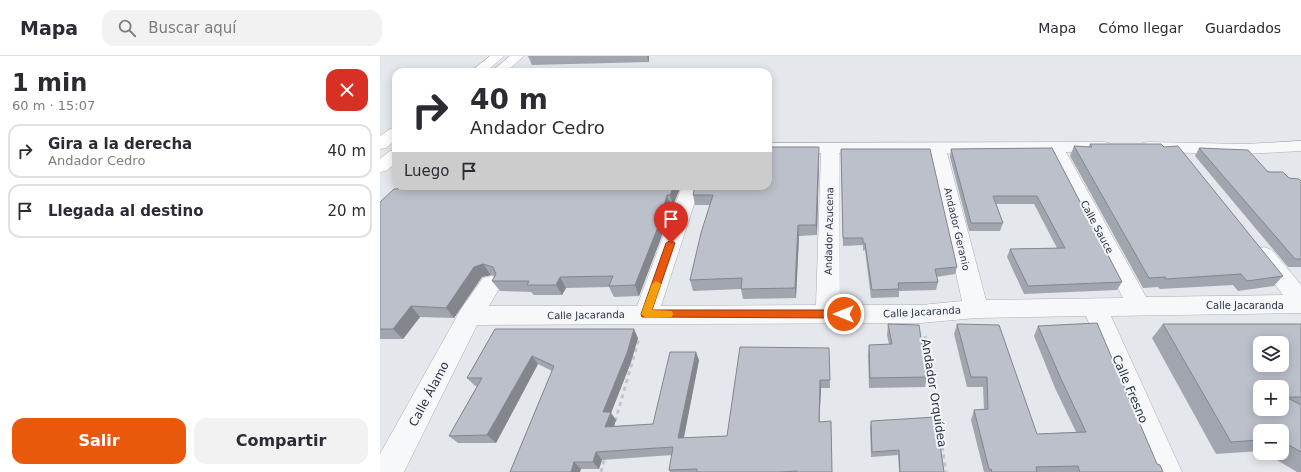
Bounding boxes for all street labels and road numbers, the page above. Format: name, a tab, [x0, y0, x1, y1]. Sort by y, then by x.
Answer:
street label: Andador Geranio	[942, 186, 972, 272]
street label: Andador Azucena	[823, 187, 835, 275]
street label: Calle Sauce	[1078, 199, 1116, 255]
street label: Calle Jacaranda	[1206, 300, 1284, 311]
street label: Calle Jacaranda	[883, 304, 961, 320]
street label: Calle Jacaranda	[547, 309, 625, 321]
street label: Andador Orquídea	[919, 338, 949, 448]
street label: Calle Fresno	[1109, 353, 1151, 425]
street label: Calle Álamo	[405, 359, 452, 429]

